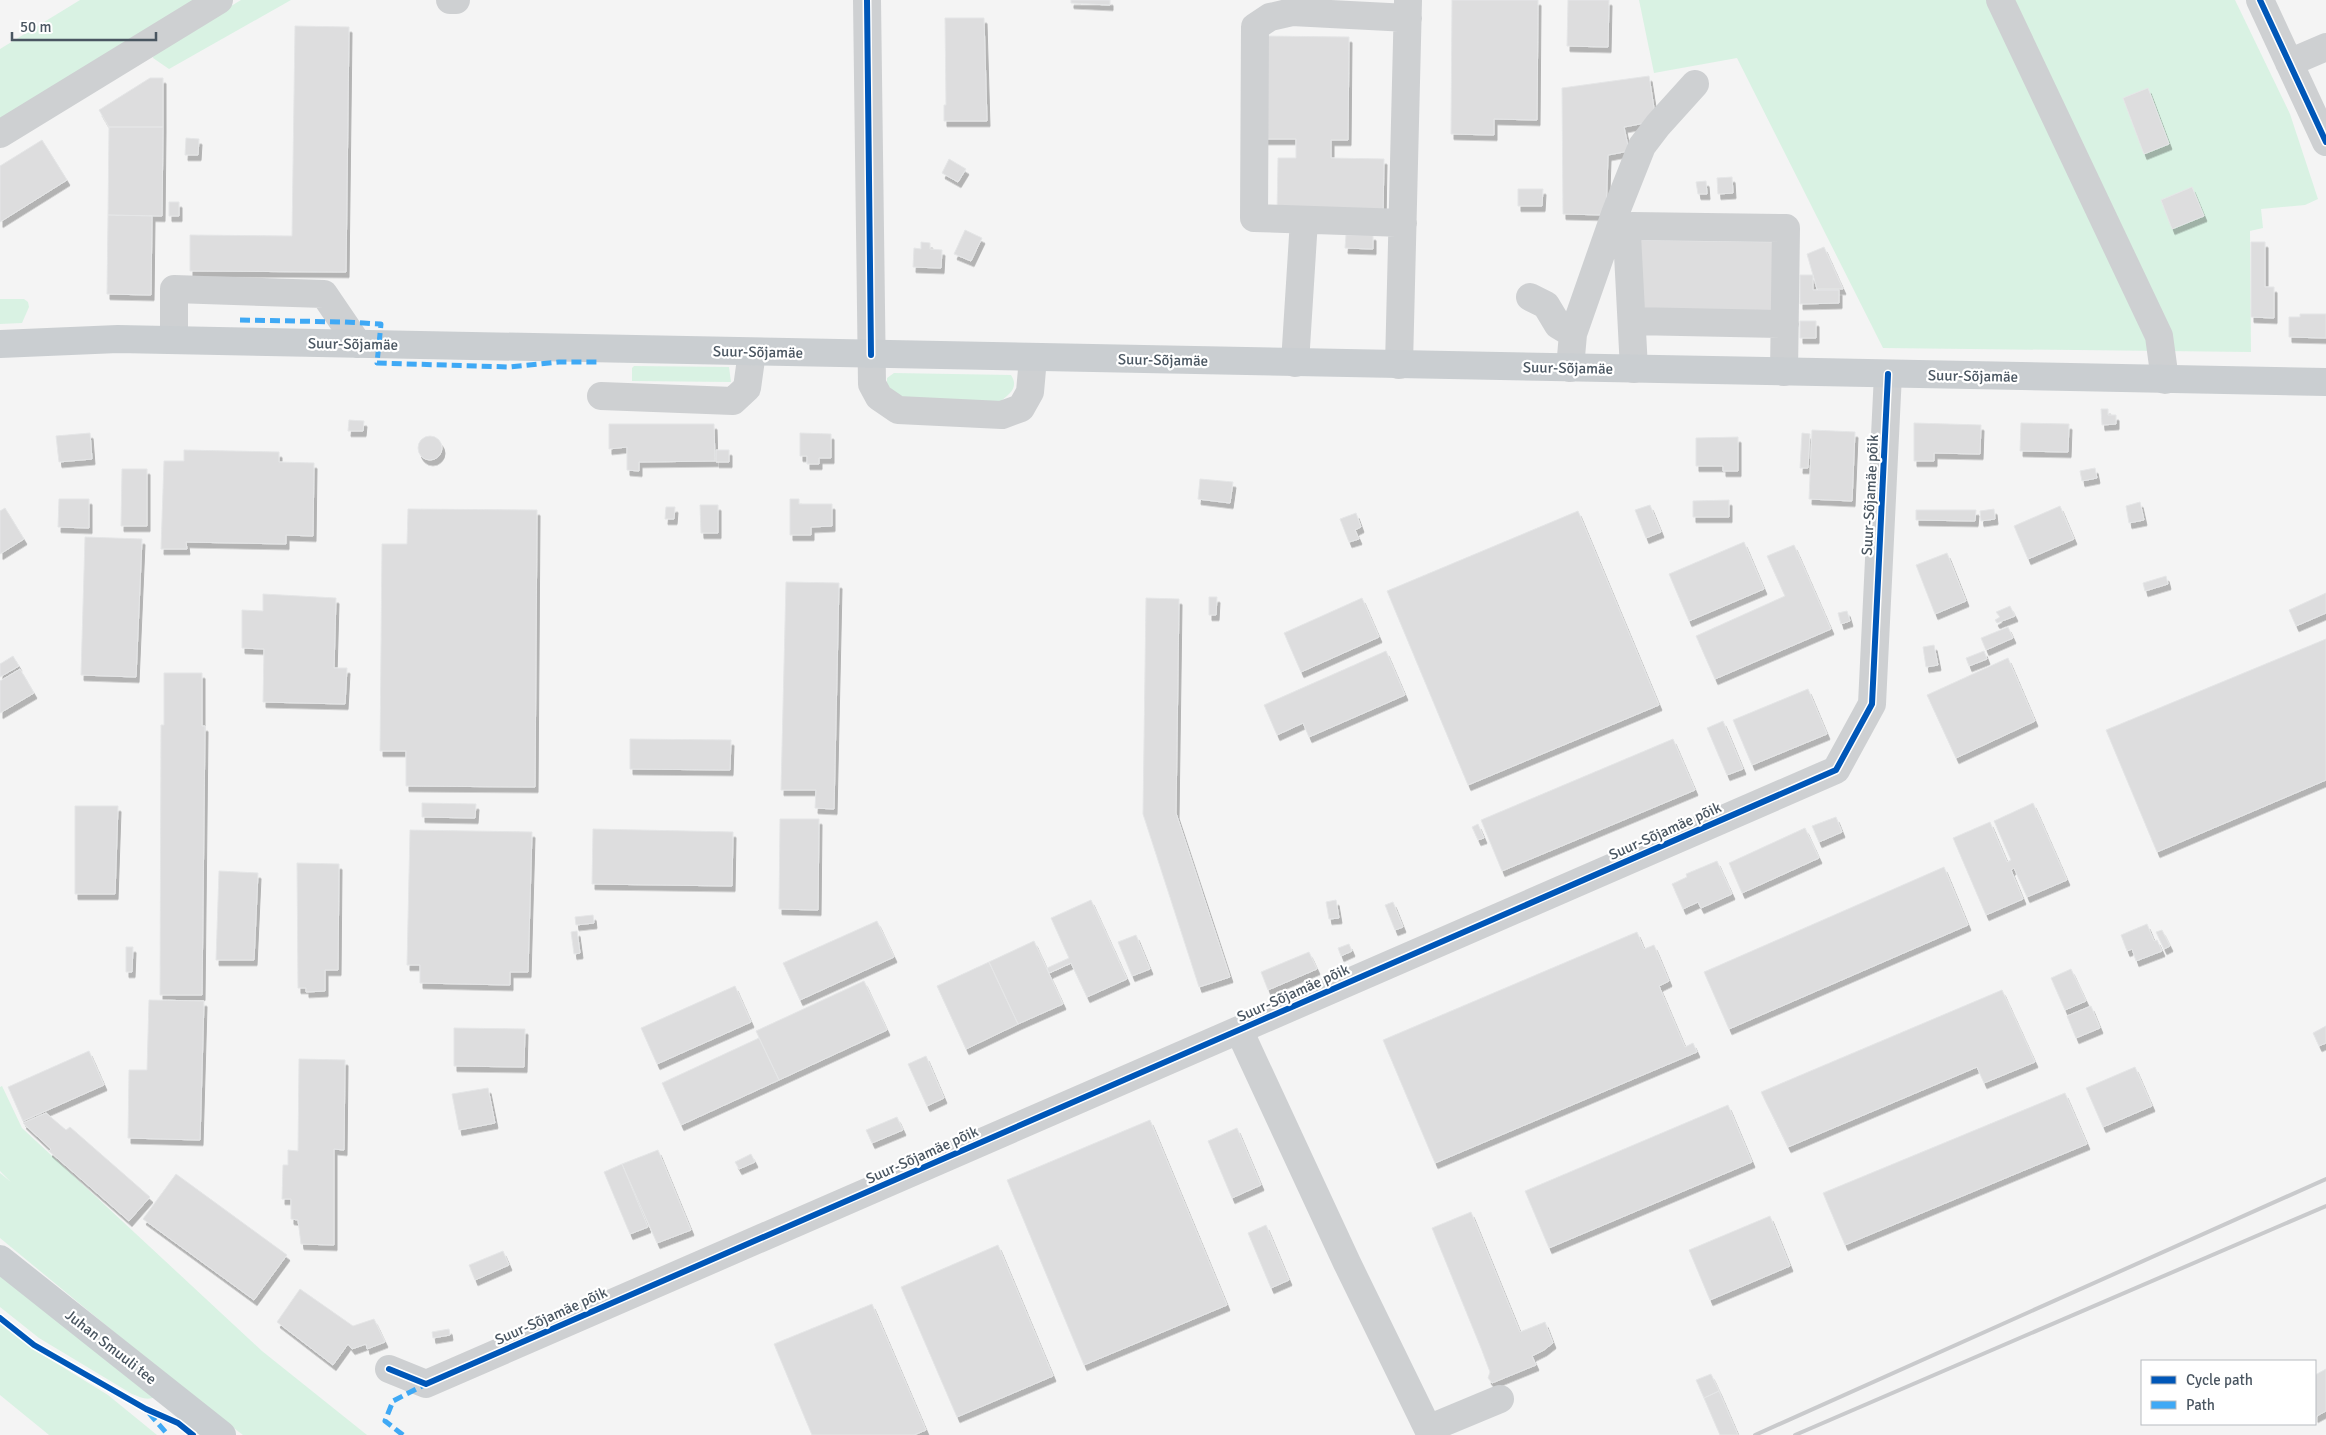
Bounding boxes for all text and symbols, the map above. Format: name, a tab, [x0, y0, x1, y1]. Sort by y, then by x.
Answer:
scale bar	[12, 10, 156, 42]
text: 50 m	[20, 18, 51, 36]
street label: Suur-Sõjamäe	[308, 334, 398, 354]
street label: Suur-Sõjamäe	[713, 342, 803, 362]
street label: Suur-Sõjamäe	[1118, 350, 1208, 370]
street label: Suur-Sõjamäe	[1523, 358, 1613, 378]
street label: Suur-Sõjamäe	[1928, 366, 2018, 386]
street label: Suur-Sõjamäe põik	[1858, 434, 1882, 556]
street label: Suur-Sõjamäe põik	[1606, 798, 1724, 864]
street label: Suur-Sõjamäe põik	[1234, 960, 1352, 1026]
street label: Suur-Sõjamäe põik	[863, 1122, 981, 1188]
street label: Suur-Sõjamäe põik	[492, 1283, 610, 1349]
street label: Juhan Smuuli tee	[62, 1306, 160, 1388]
legend	[2141, 1360, 2316, 1425]
text: Cycle path	[2186, 1371, 2253, 1389]
text: Path	[2186, 1396, 2215, 1414]

